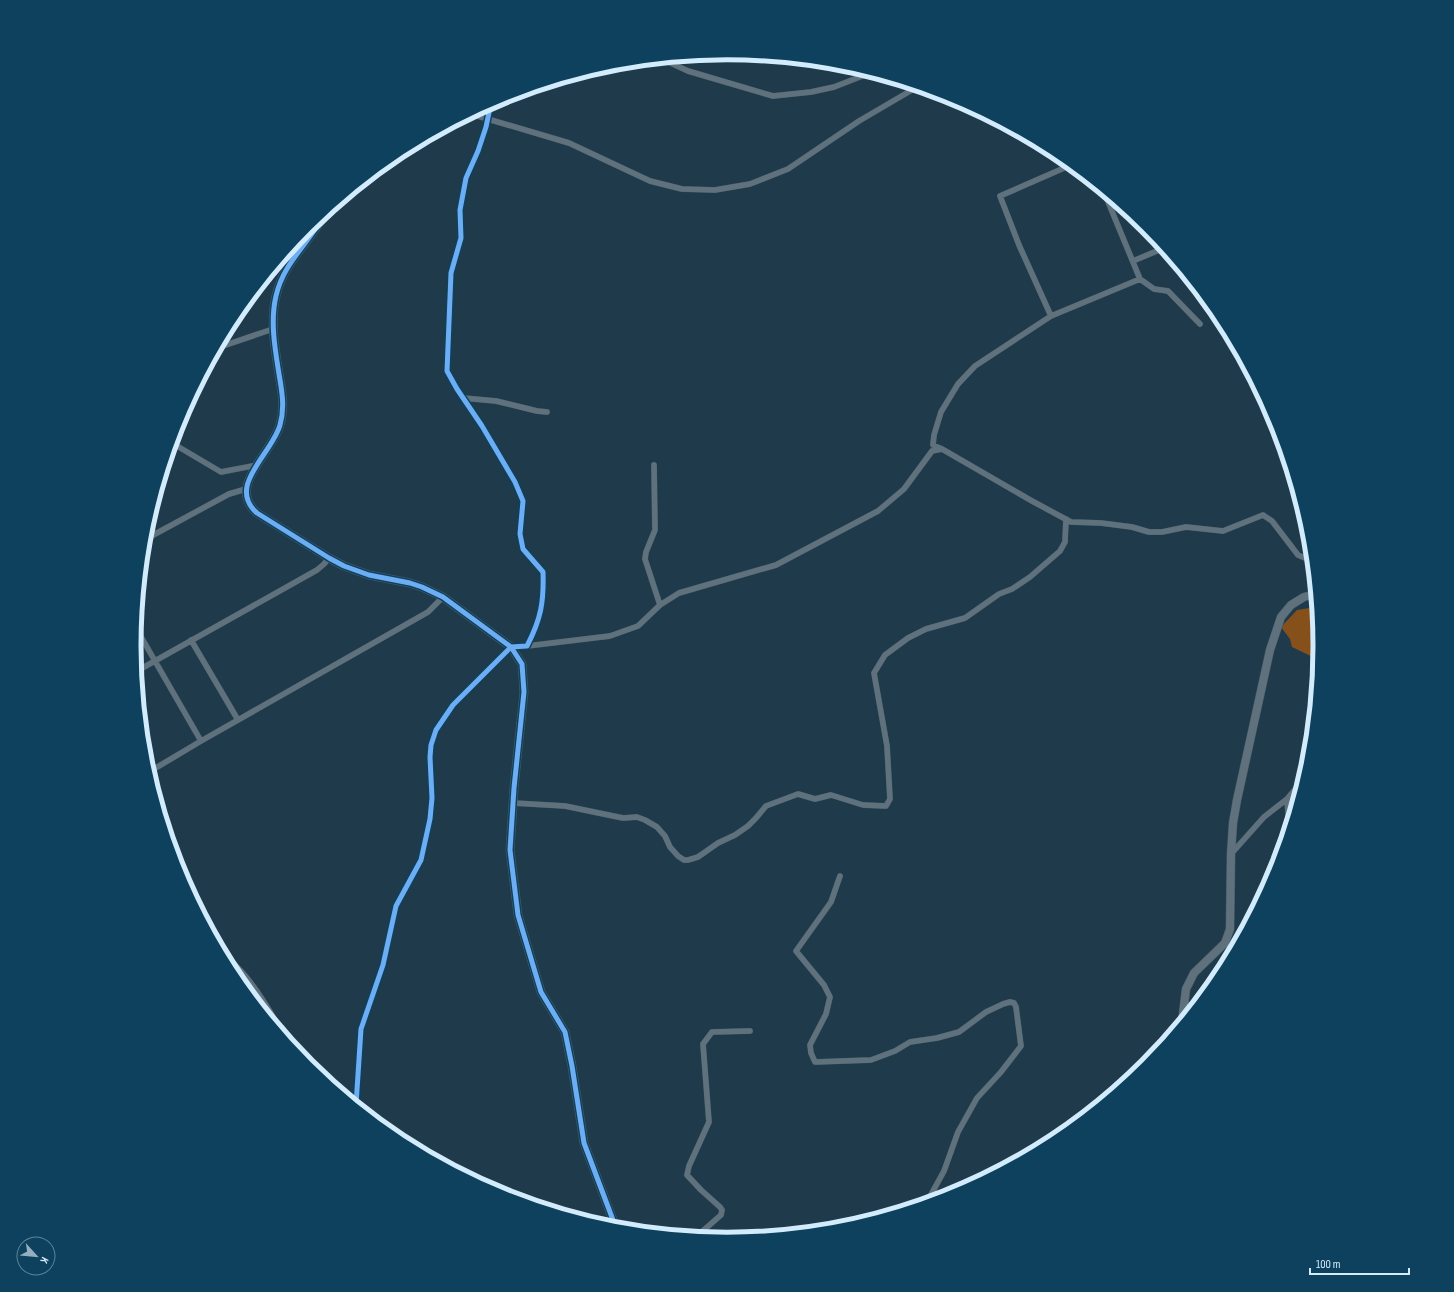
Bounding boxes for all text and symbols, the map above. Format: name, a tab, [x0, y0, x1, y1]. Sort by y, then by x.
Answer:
north arrow	[16, 1236, 56, 1276]
scale bar	[1310, 1250, 1409, 1276]
text: K	[37, 1255, 51, 1266]
text: 100 m	[1316, 1257, 1341, 1272]

